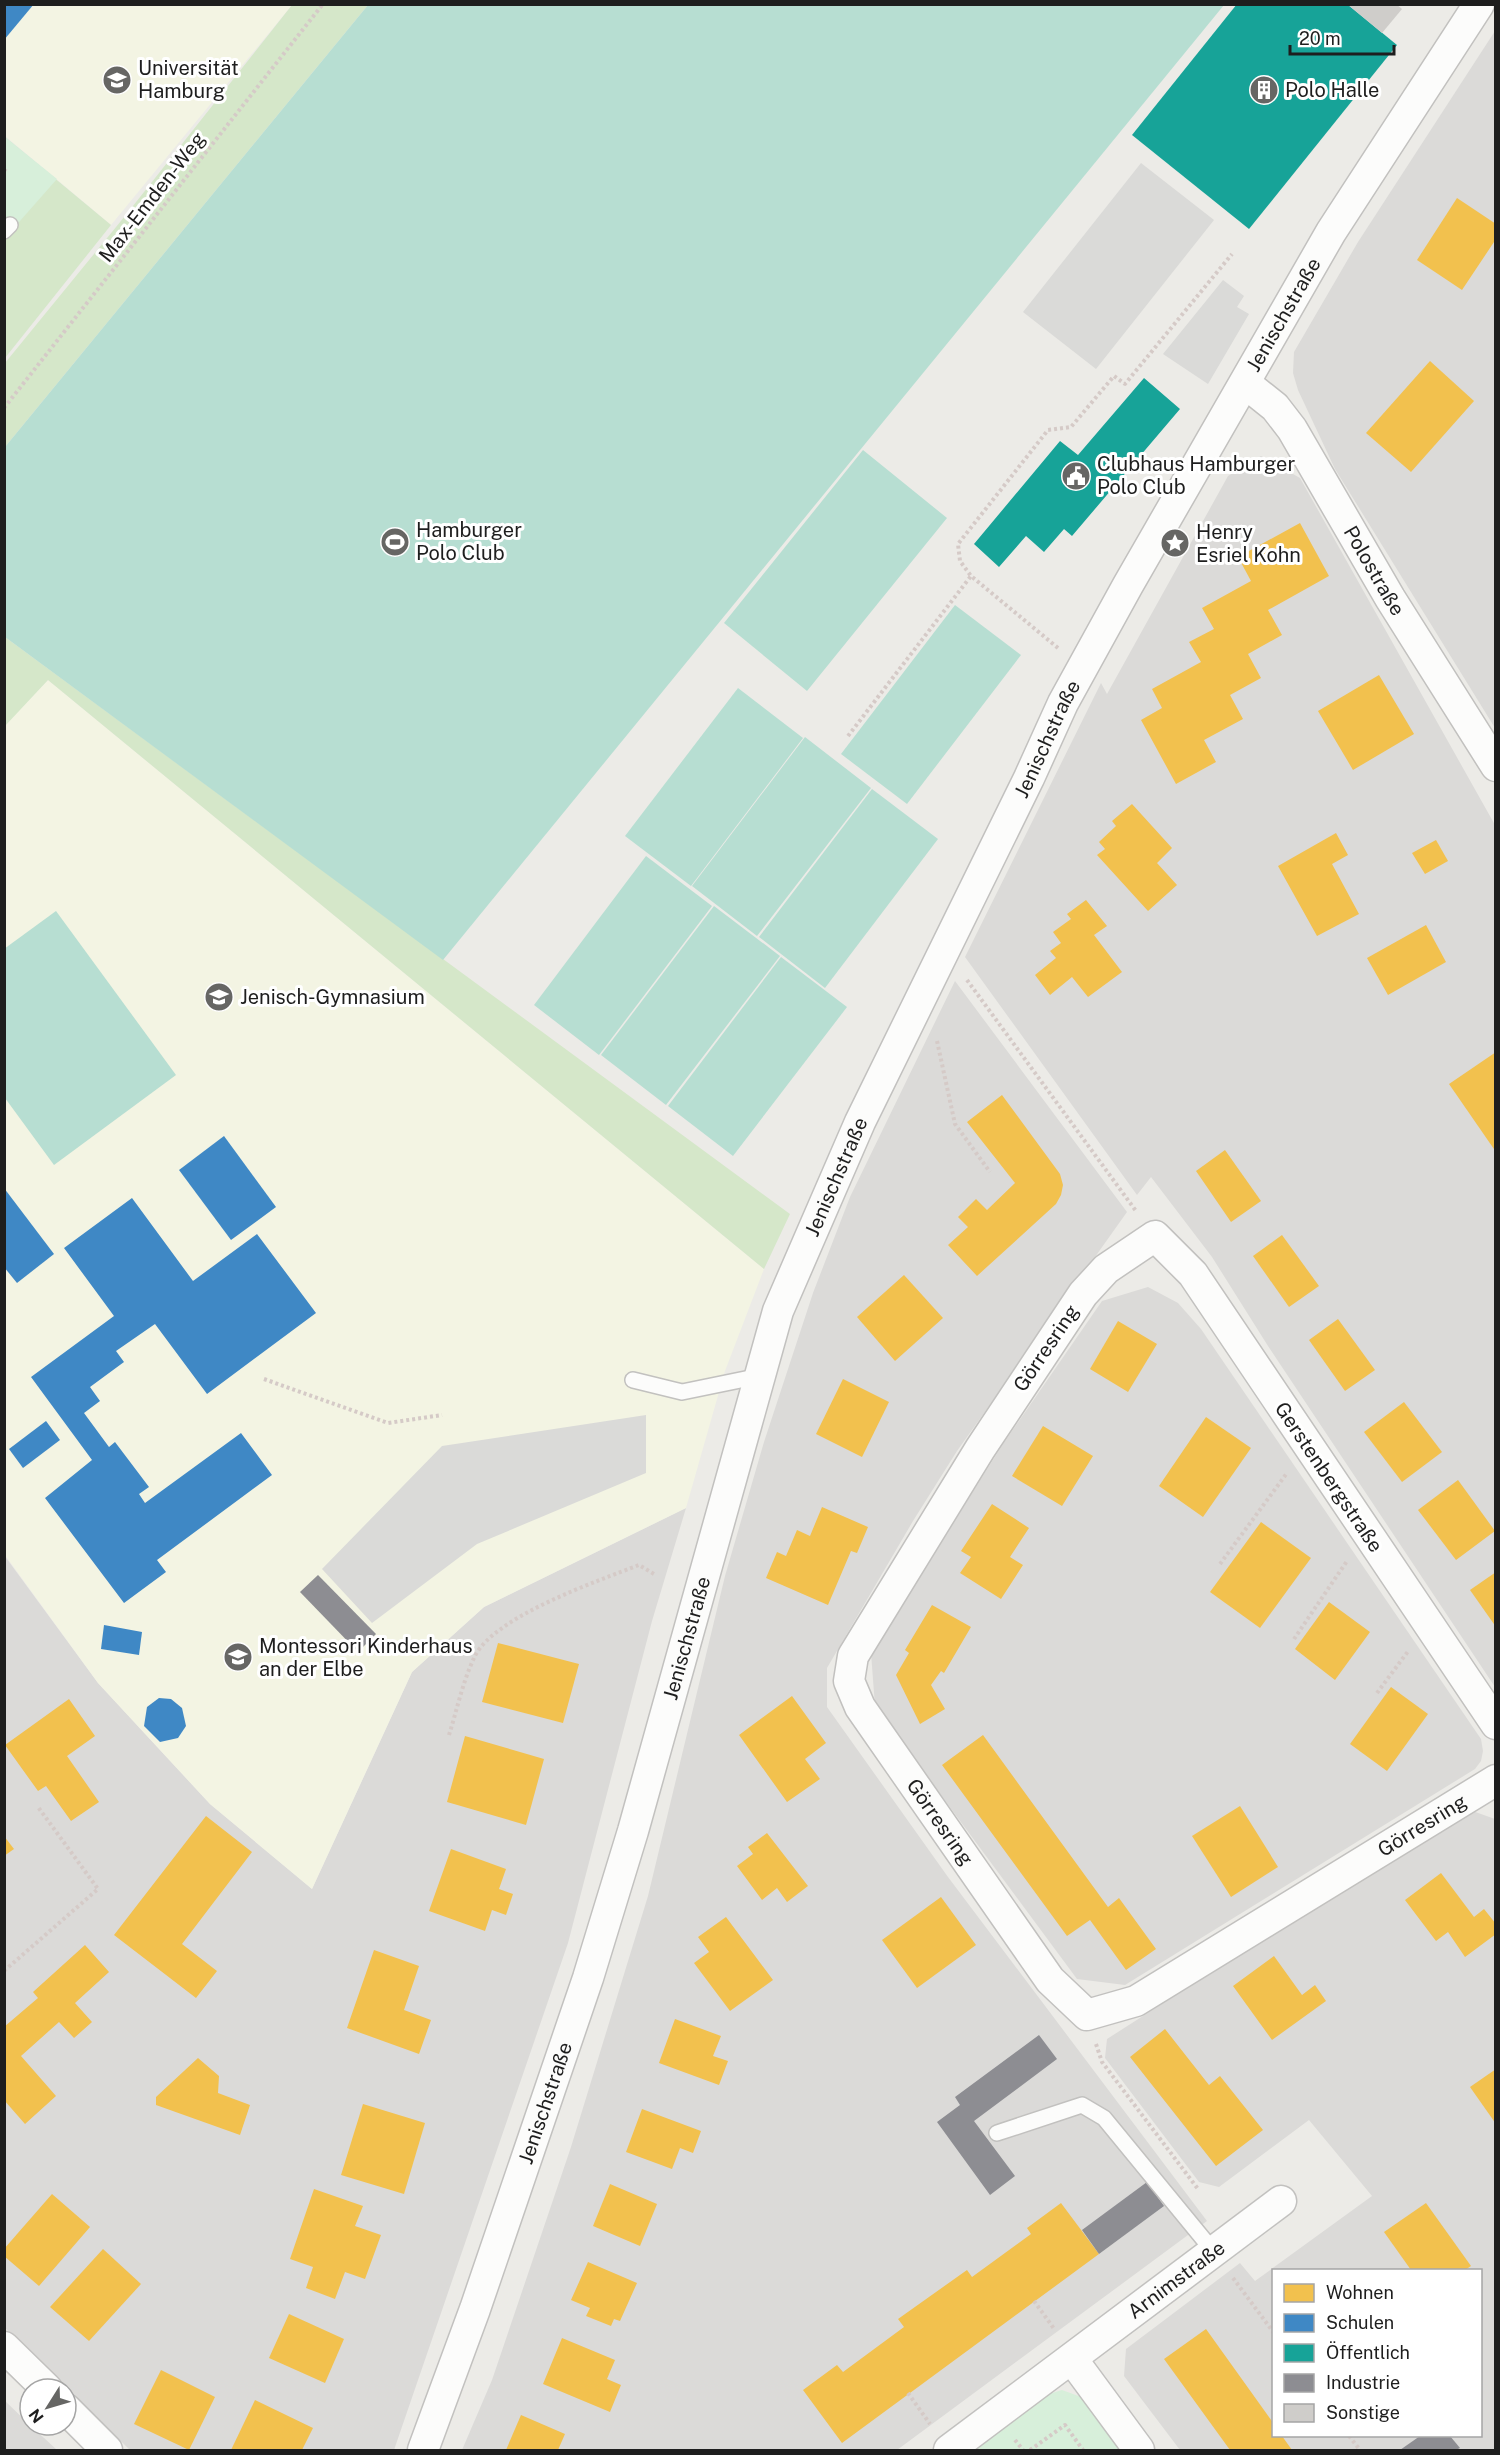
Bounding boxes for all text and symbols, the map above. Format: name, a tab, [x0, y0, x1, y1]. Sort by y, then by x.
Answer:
scale bar	[1290, 18, 1394, 56]
text: 20 m	[1299, 28, 1341, 49]
place label: Universität Hamburg	[138, 56, 239, 103]
school or university icon: Universität Hamburg	[101, 64, 133, 96]
building icon: Polo Halle	[1248, 74, 1280, 106]
place label: Polo Halle	[1285, 78, 1379, 102]
street label: Max-Emden-Weg	[94, 127, 210, 267]
street label: Jenischstraße	[1241, 253, 1326, 376]
place label: Clubhaus Hamburger Polo Club	[1097, 452, 1295, 499]
public building icon: Clubhaus Hamburger Polo Club	[1060, 460, 1092, 492]
place label: Hamburger Polo Club	[416, 518, 522, 565]
place label: Henry Esriel Kohn	[1196, 520, 1301, 567]
street label: Polostraße	[1339, 521, 1410, 620]
sports icon: Hamburger Polo Club	[379, 526, 411, 558]
place icon: Henry Esriel Kohn	[1159, 527, 1191, 559]
street label: Jenischstraße	[1009, 676, 1085, 802]
school or university icon: Jenisch-Gymnasium	[203, 981, 235, 1013]
place label: Jenisch-Gymnasium	[240, 985, 425, 1009]
street label: Jenischstraße	[800, 1114, 873, 1240]
street label: Görresring	[1008, 1300, 1084, 1396]
street label: Gerstenbergstraße	[1270, 1397, 1388, 1557]
street label: Jenischstraße	[658, 1574, 715, 1703]
place label: Montessori Kinderhaus an der Elbe	[259, 1634, 473, 1681]
school or university icon: Montessori Kinderhaus an der Elbe	[222, 1641, 254, 1673]
street label: Görresring	[902, 1774, 978, 1870]
street label: Görresring	[1373, 1789, 1471, 1862]
street label: Jenischstraße	[513, 2039, 577, 2167]
street label: Arnimstraße	[1123, 2235, 1229, 2324]
legend	[1272, 2269, 1482, 2437]
text: Wohnen	[1326, 2282, 1394, 2303]
text: Schulen	[1326, 2312, 1394, 2333]
text: Öffentlich	[1326, 2341, 1410, 2363]
text: Industrie	[1326, 2372, 1400, 2393]
north arrow	[18, 2377, 78, 2437]
text: Sonstige	[1326, 2402, 1400, 2423]
text: N	[25, 2405, 48, 2426]

